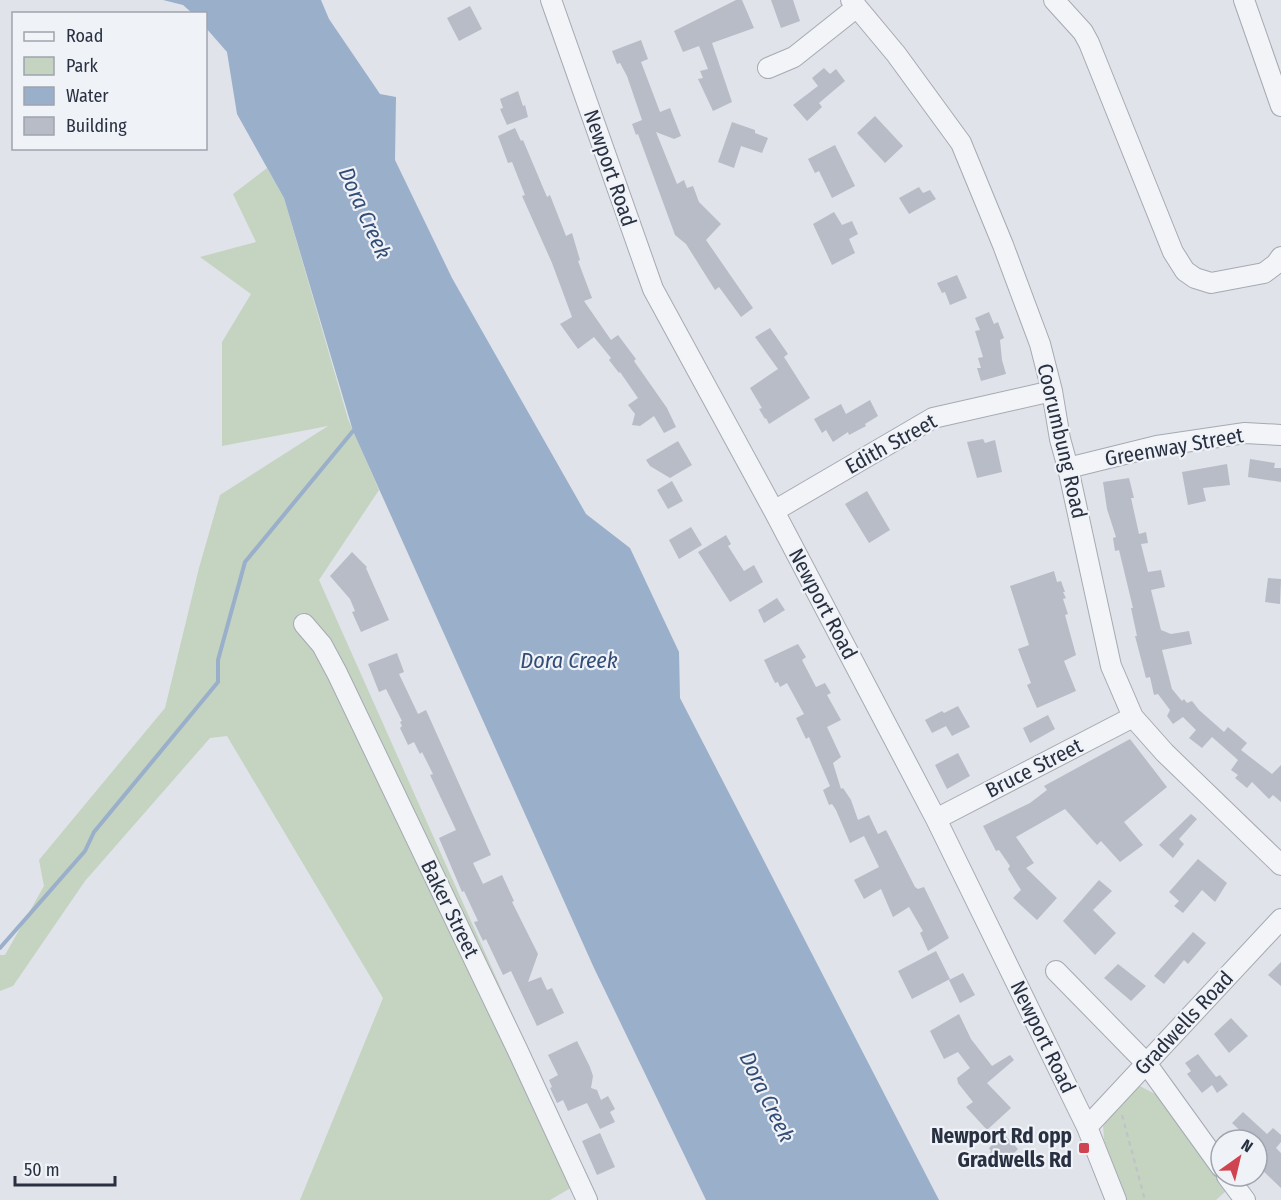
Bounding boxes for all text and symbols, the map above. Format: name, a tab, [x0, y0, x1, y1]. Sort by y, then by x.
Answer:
legend	[12, 12, 207, 150]
text: Road	[66, 25, 103, 47]
text: Park	[66, 55, 99, 77]
text: Water	[66, 85, 109, 107]
street label: Newport Road	[578, 106, 642, 230]
text: Building	[66, 115, 127, 137]
water label: Dora Creek	[333, 163, 397, 263]
street label: Coorumbung Road	[1032, 361, 1092, 521]
street label: Edith Street	[841, 408, 941, 480]
street label: Greenway Street	[1103, 422, 1245, 472]
street label: Newport Road	[783, 544, 863, 664]
water label: Dora Creek	[520, 647, 618, 674]
street label: Bruce Street	[981, 732, 1087, 803]
street label: Baker Street	[415, 856, 485, 962]
street label: Gradwells Road	[1129, 966, 1239, 1080]
street label: Newport Road	[1005, 977, 1081, 1097]
water label: Dora Creek	[734, 1047, 801, 1147]
place label: Newport Rd opp Gradwells Rd	[931, 1123, 1072, 1173]
north arrow	[1209, 1128, 1269, 1188]
text: N	[1238, 1135, 1256, 1157]
marker: Newport Rd opp Gradwells Rd	[1077, 1141, 1091, 1155]
scale bar	[15, 1149, 116, 1187]
text: 50 m	[24, 1159, 60, 1181]

